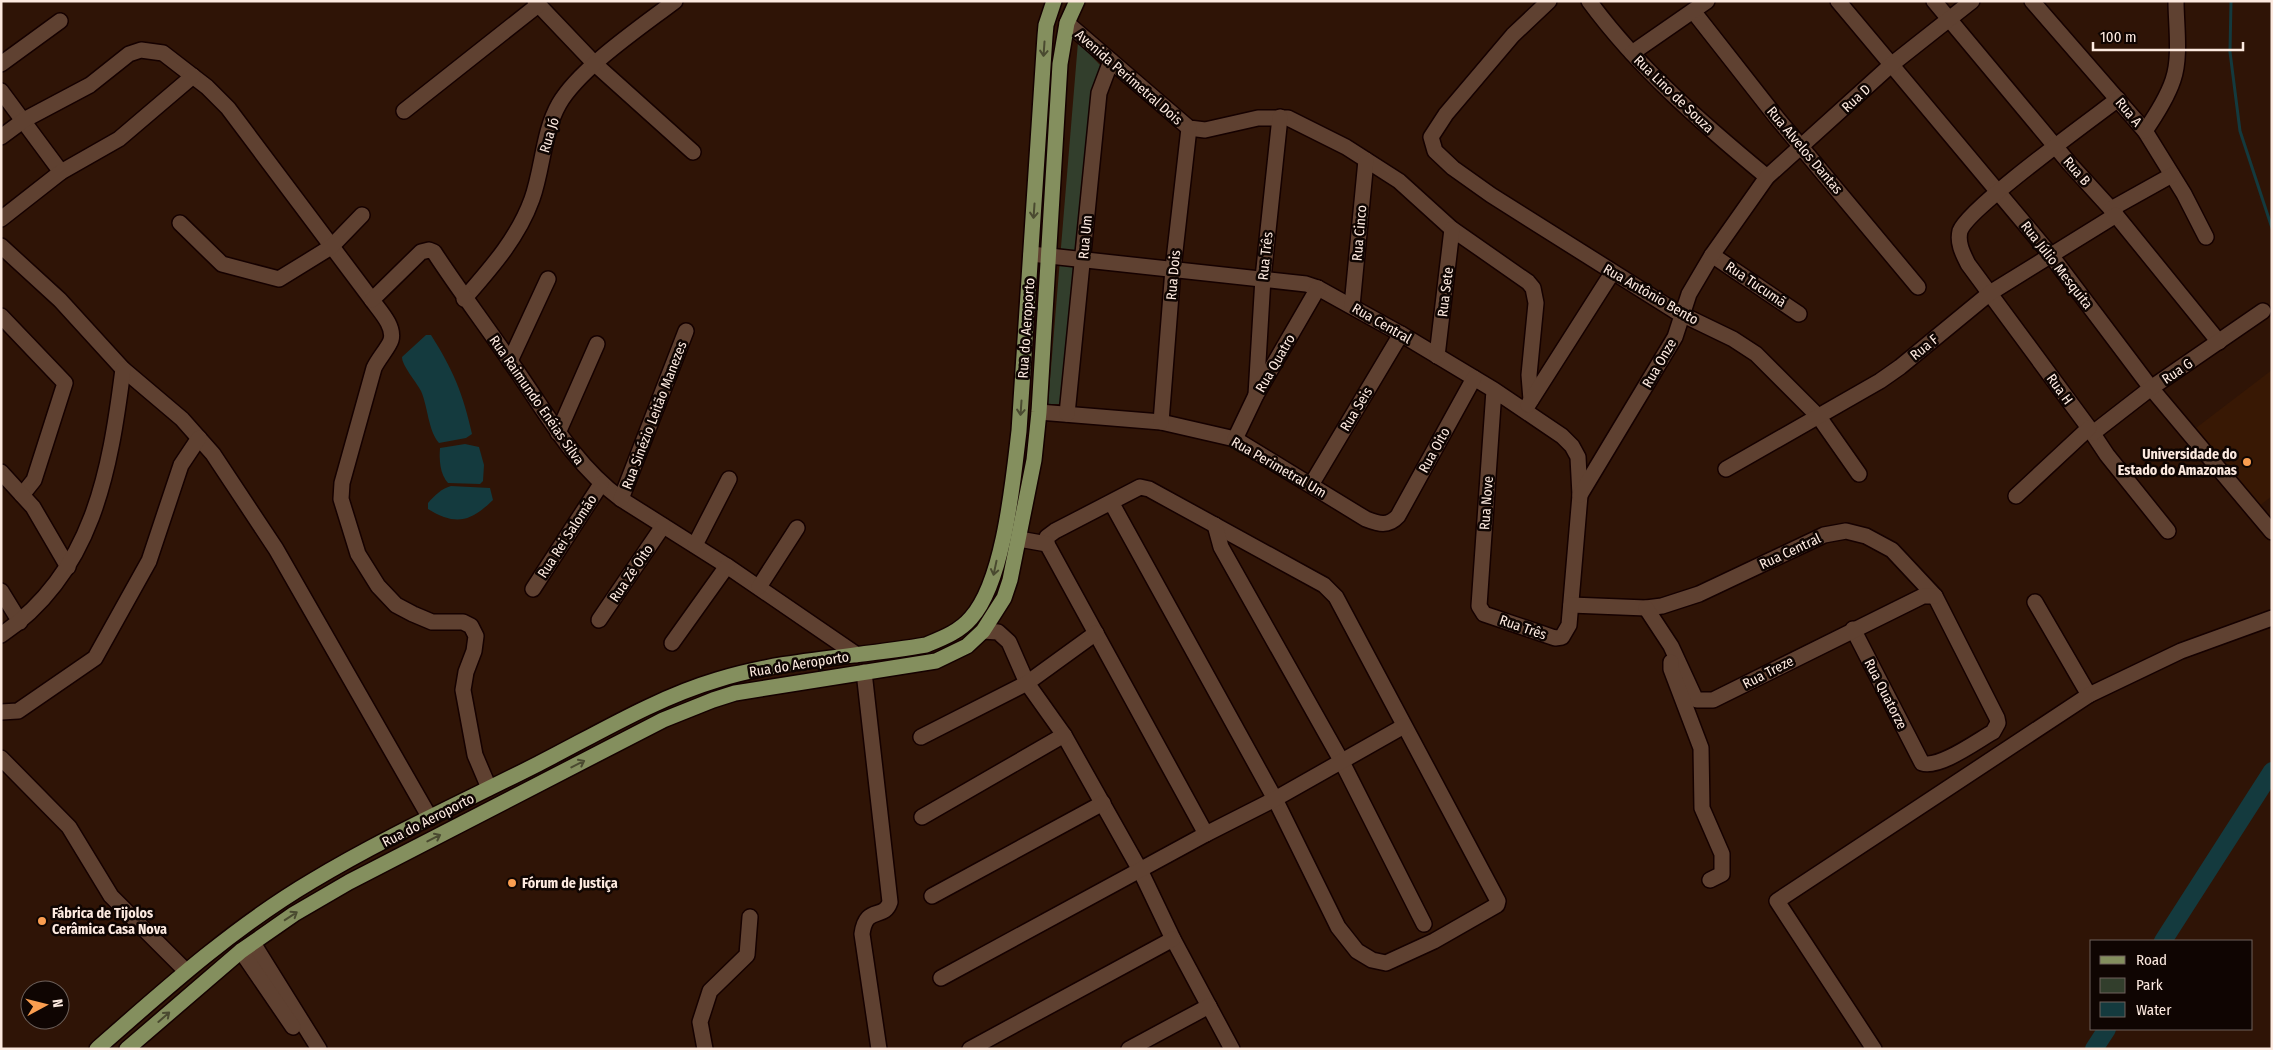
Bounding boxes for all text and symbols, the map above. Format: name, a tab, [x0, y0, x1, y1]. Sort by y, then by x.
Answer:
scale bar	[2093, 20, 2243, 52]
street label: Avenida Perimetral Dois	[1072, 26, 1186, 129]
text: 100 m	[2100, 28, 2137, 46]
one-way arrow	[1040, 40, 1049, 56]
street label: Rua Lino de Souza	[1630, 52, 1717, 137]
street label: Rua D	[1838, 81, 1874, 116]
street label: Rua A	[2112, 94, 2146, 131]
street label: Rua Alvelos Dantas	[1763, 103, 1846, 197]
street label: Rua Jó	[536, 115, 563, 155]
street label: Rua B	[2059, 153, 2094, 190]
one-way arrow	[1029, 202, 1038, 218]
street label: Rua Cinco	[1349, 204, 1370, 262]
street label: Rua Um	[1075, 214, 1096, 260]
street label: Rua Júlio Mesquita	[2017, 218, 2096, 313]
street label: Rua Três	[1255, 231, 1276, 281]
street label: Rua Dois	[1163, 249, 1184, 301]
street label: Rua Tucumã	[1722, 258, 1789, 311]
street label: Rua Antônio Bento	[1600, 260, 1701, 329]
street label: Rua Sete	[1434, 266, 1457, 318]
street label: Rua do Aeroporto	[1015, 277, 1038, 379]
street label: Rua Central	[1349, 300, 1415, 347]
street label: Rua Quatro	[1252, 331, 1299, 395]
street label: Rua F	[1907, 331, 1942, 364]
street label: Rua Raimundo Enéias Silva	[486, 332, 588, 468]
street label: Rua Onze	[1639, 336, 1680, 391]
street label: Rua Sinézio Leitão Manezes	[618, 339, 691, 492]
street label: Rua G	[2159, 355, 2196, 388]
street label: Rua H	[2043, 371, 2076, 408]
street label: Rua Seis	[1337, 384, 1376, 434]
one-way arrow	[1016, 400, 1025, 416]
street label: Rua Oito	[1415, 425, 1454, 476]
street label: Rua Perimetral Um	[1228, 433, 1329, 501]
place label: Universidade do Estado do Amazonas	[2118, 446, 2238, 479]
marker: Universidade do Estado do Amazonas	[2241, 456, 2253, 468]
street label: Rua Nove	[1476, 475, 1497, 531]
street label: Rua Rei Salomão	[534, 491, 601, 581]
street label: Rua Central	[1757, 530, 1824, 573]
street label: Rua Zé Oito	[606, 541, 657, 605]
one-way arrow	[990, 560, 999, 576]
street label: Rua Três	[1497, 612, 1549, 643]
street label: Rua do Aeroporto	[748, 648, 850, 681]
street label: Rua Treze	[1740, 652, 1797, 692]
street label: Rua Quatorze	[1861, 656, 1911, 732]
one-way arrow	[570, 759, 585, 768]
street label: Rua do Aeroporto	[379, 790, 477, 851]
one-way arrow	[426, 833, 441, 842]
place label: Fórum de Justiça	[522, 875, 618, 893]
marker: Fórum de Justiça	[506, 877, 518, 889]
place label: Fábrica de Tijolos Cerâmica Casa Nova	[52, 905, 167, 938]
one-way arrow	[284, 911, 298, 921]
marker: Fábrica de Tijolos Cerâmica Casa Nova	[36, 915, 48, 927]
legend	[2090, 940, 2253, 1030]
text: Road	[2136, 951, 2167, 969]
text: Park	[2136, 976, 2163, 994]
north arrow	[20, 980, 70, 1030]
text: N	[48, 998, 66, 1009]
text: Water	[2136, 1001, 2172, 1019]
one-way arrow	[157, 1012, 170, 1023]

